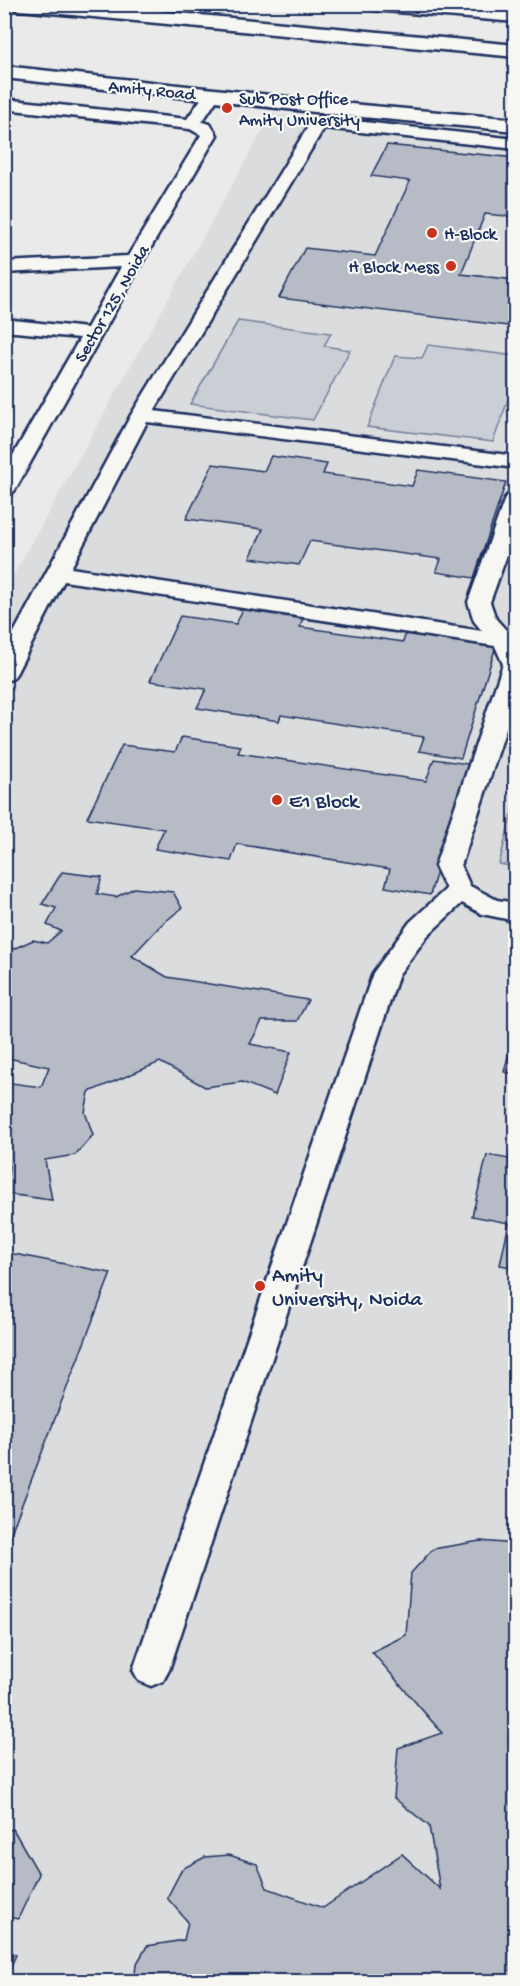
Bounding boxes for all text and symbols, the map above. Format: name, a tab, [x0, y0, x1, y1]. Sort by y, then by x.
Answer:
street label: Amity Road	[107, 76, 198, 107]
place label: Sub Post Office Amity University	[239, 90, 360, 132]
marker: Sub Post Office Amity University	[220, 101, 234, 115]
place label: H-Block	[444, 225, 499, 246]
marker: H-Block	[425, 226, 439, 240]
street label: Sector 125, Noida	[71, 241, 156, 367]
place label: H Block Mess	[349, 258, 440, 279]
marker: H Block Mess	[444, 259, 458, 273]
place label: E1 Block	[289, 791, 361, 816]
marker: E1 Block	[270, 793, 284, 807]
place label: Amity University, Noida	[272, 1265, 423, 1314]
marker: Amity University, Noida	[253, 1279, 267, 1293]

